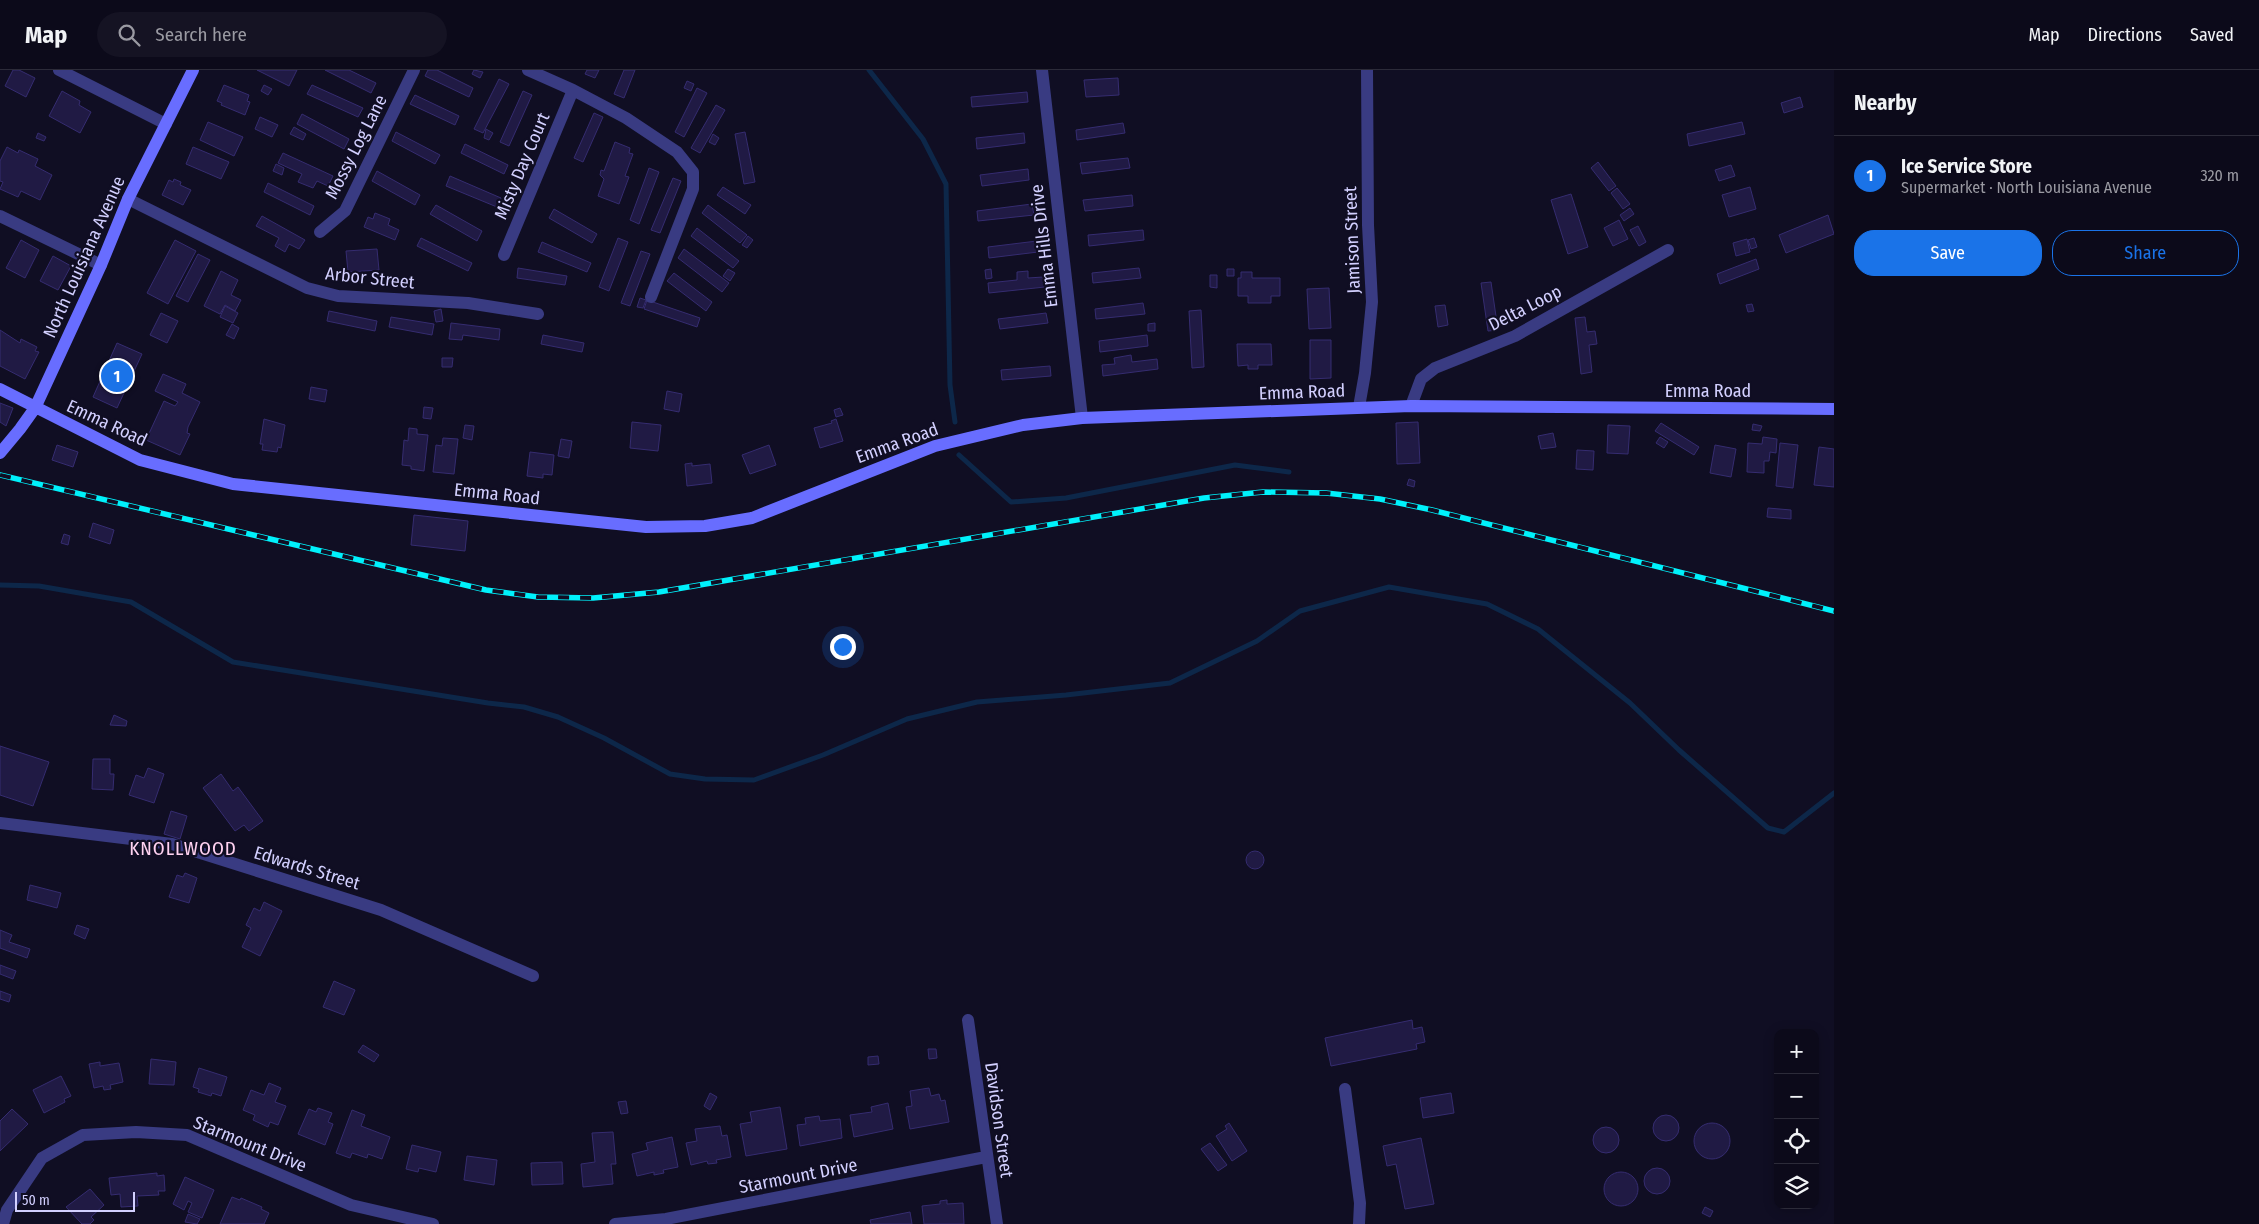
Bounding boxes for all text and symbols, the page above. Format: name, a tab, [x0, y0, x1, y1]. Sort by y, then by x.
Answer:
search box	[97, 12, 447, 57]
text: Map	[25, 21, 67, 49]
icon: search	[115, 21, 143, 49]
text: Search here	[155, 23, 247, 46]
text: Map	[2028, 24, 2060, 46]
text: Directions	[2088, 24, 2162, 46]
text: Saved	[2190, 24, 2234, 46]
text: Nearby	[1854, 90, 1916, 116]
street label: Mossy Log Lane	[320, 91, 392, 203]
street label: Misty Day Court	[490, 109, 554, 223]
text: Ice Service Store	[1901, 155, 2032, 178]
text: 1	[1867, 166, 1873, 185]
text: 320 m	[2200, 166, 2239, 185]
street label: North Louisiana Avenue	[38, 173, 130, 341]
text: Supermarket · North Louisiana Avenue	[1901, 178, 2152, 197]
street label: Emma Hills Drive	[1026, 183, 1062, 309]
street label: Jamison Street	[1339, 186, 1365, 294]
button: Save	[1854, 230, 2042, 276]
button: Share	[2052, 230, 2239, 276]
street label: Arbor Street	[324, 262, 416, 294]
street label: Delta Loop	[1485, 280, 1565, 336]
pin: 1	[101, 357, 133, 395]
street label: Emma Road	[1258, 380, 1346, 404]
street label: Emma Road	[1665, 380, 1751, 402]
street label: Emma Road	[63, 395, 151, 451]
street label: Emma Road	[853, 418, 941, 468]
street label: Emma Road	[453, 479, 541, 509]
your location	[830, 634, 856, 660]
district label: KNOLLWOOD	[129, 837, 237, 860]
street label: Edwards Street	[251, 841, 363, 895]
map controls	[1774, 1029, 1819, 1209]
button: +	[1774, 1029, 1819, 1074]
street label: Davidson Street	[980, 1061, 1018, 1179]
button: −	[1774, 1074, 1819, 1119]
street label: Starmount Drive	[190, 1111, 310, 1177]
button: locate	[1774, 1119, 1819, 1164]
street label: Starmount Drive	[737, 1154, 859, 1198]
button: layers	[1774, 1164, 1819, 1209]
scale bar	[15, 1189, 135, 1212]
text: 50 m	[22, 1192, 50, 1209]

